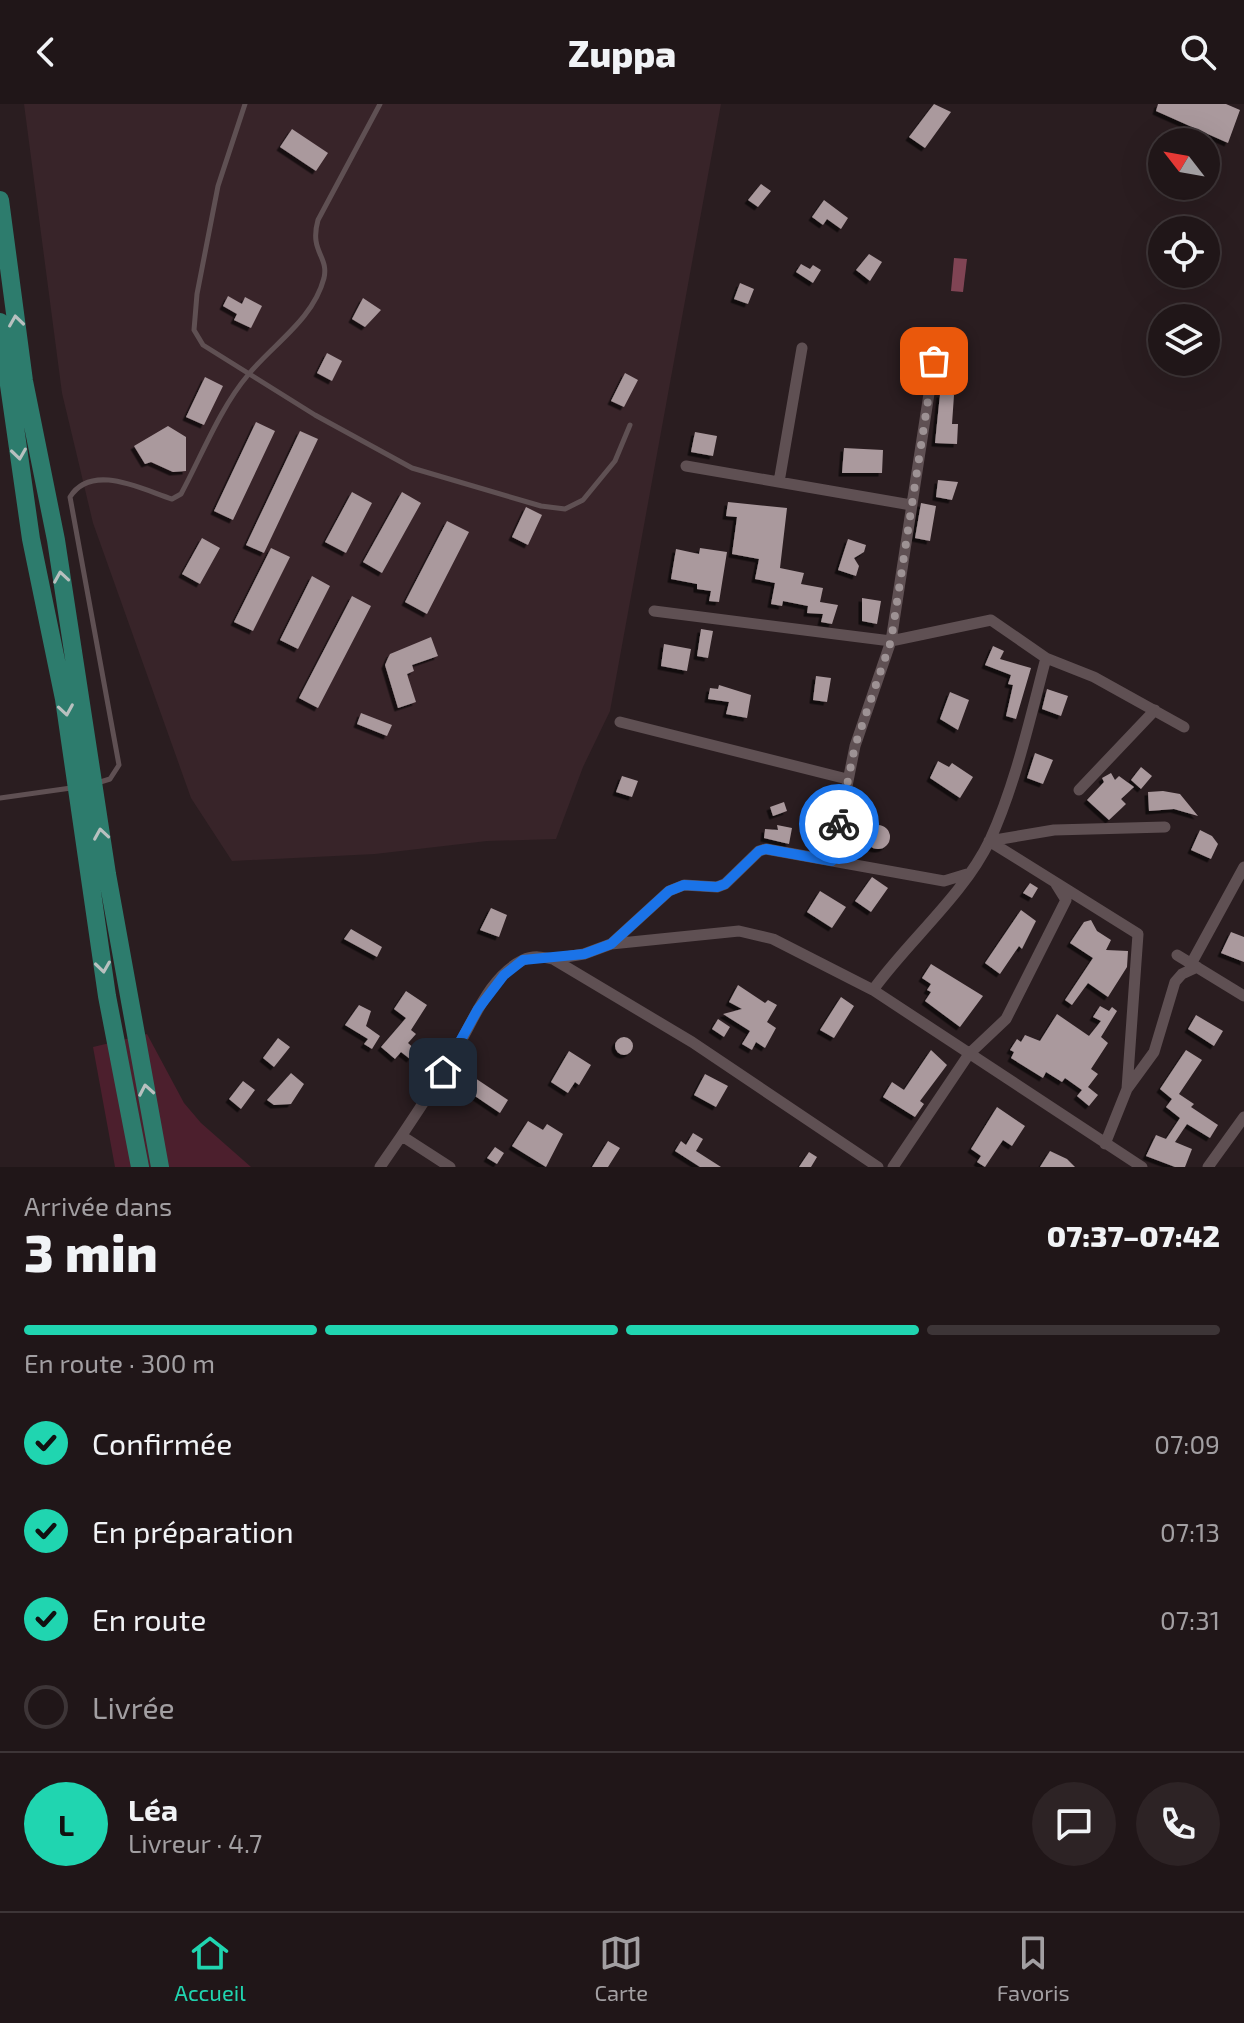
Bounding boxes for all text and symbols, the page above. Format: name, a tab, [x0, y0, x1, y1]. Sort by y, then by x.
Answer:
icon: back	[24, 30, 68, 74]
icon: search	[1176, 30, 1220, 74]
text: Zuppa	[568, 31, 676, 74]
north arrow	[1148, 128, 1220, 200]
map controls	[1148, 128, 1220, 376]
button: locate	[1148, 216, 1220, 288]
button: layers	[1148, 304, 1220, 376]
one-way arrow	[8, 314, 25, 328]
pin	[900, 327, 968, 395]
icon: bag	[912, 339, 956, 383]
one-way arrow	[10, 447, 27, 461]
one-way arrow	[53, 570, 70, 584]
one-way arrow	[56, 703, 73, 717]
courier	[799, 784, 879, 864]
icon: bike	[817, 802, 861, 846]
one-way arrow	[93, 827, 110, 841]
one-way arrow	[94, 960, 111, 974]
pin	[409, 1038, 477, 1106]
icon: home	[421, 1050, 465, 1094]
one-way arrow	[138, 1083, 155, 1097]
text: Arrivée dans	[24, 1190, 172, 1221]
text: 07:37–07:42	[1047, 1217, 1220, 1253]
text: 3 min	[24, 1220, 158, 1282]
text: En route · 300 m	[24, 1347, 215, 1378]
icon: check	[24, 1421, 68, 1465]
text: Confirmée	[92, 1425, 232, 1461]
text: 07:09	[1154, 1428, 1220, 1459]
icon: check	[24, 1509, 68, 1553]
text: En préparation	[92, 1513, 294, 1549]
text: 07:13	[1160, 1516, 1220, 1547]
icon: check	[24, 1597, 68, 1641]
text: En route	[92, 1601, 206, 1637]
text: 07:31	[1160, 1604, 1220, 1635]
text: Livrée	[92, 1689, 175, 1725]
button: chat	[1032, 1782, 1116, 1866]
button: phone	[1136, 1782, 1220, 1866]
text: Léa	[128, 1791, 178, 1827]
text: L	[58, 1806, 74, 1842]
text: Livreur · 4.7	[128, 1827, 262, 1858]
tab: Accueil	[174, 1931, 246, 2005]
tab: Carte	[594, 1931, 648, 2005]
tab: Favoris	[997, 1931, 1070, 2005]

